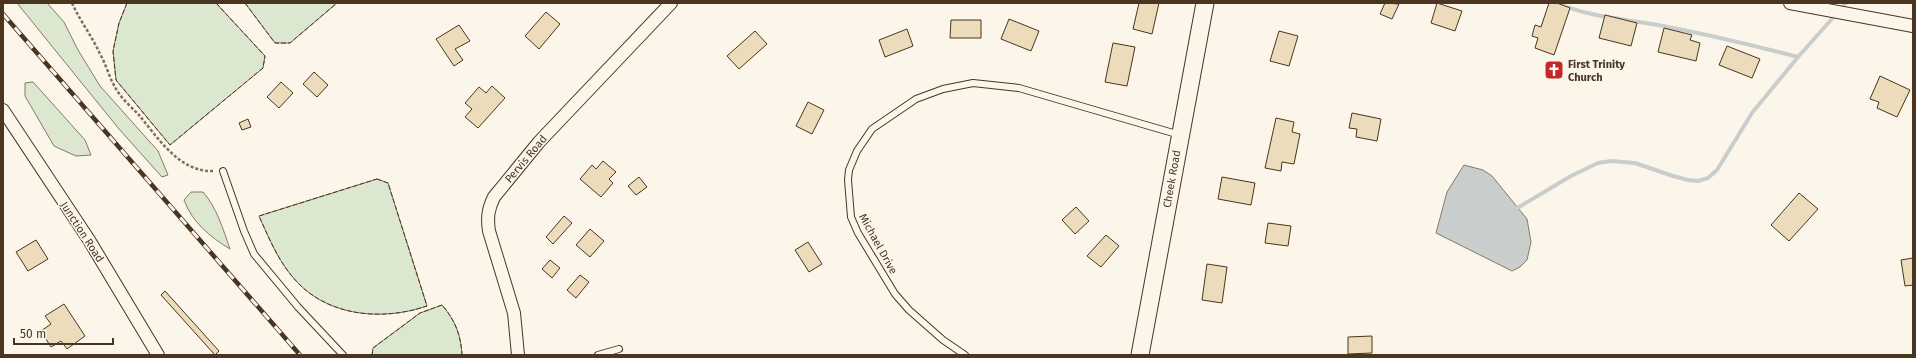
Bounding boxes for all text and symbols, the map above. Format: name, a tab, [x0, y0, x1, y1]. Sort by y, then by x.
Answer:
place label: First Trinity Church	[1568, 58, 1625, 84]
church icon: First Trinity Church	[1543, 59, 1565, 81]
street label: Pervis Road	[502, 133, 550, 185]
street label: Cheek Road	[1161, 149, 1183, 209]
street label: Junction Road	[58, 199, 106, 265]
street label: Michael Drive	[856, 211, 900, 277]
scale bar	[14, 320, 113, 346]
text: 50 m	[20, 327, 46, 341]

